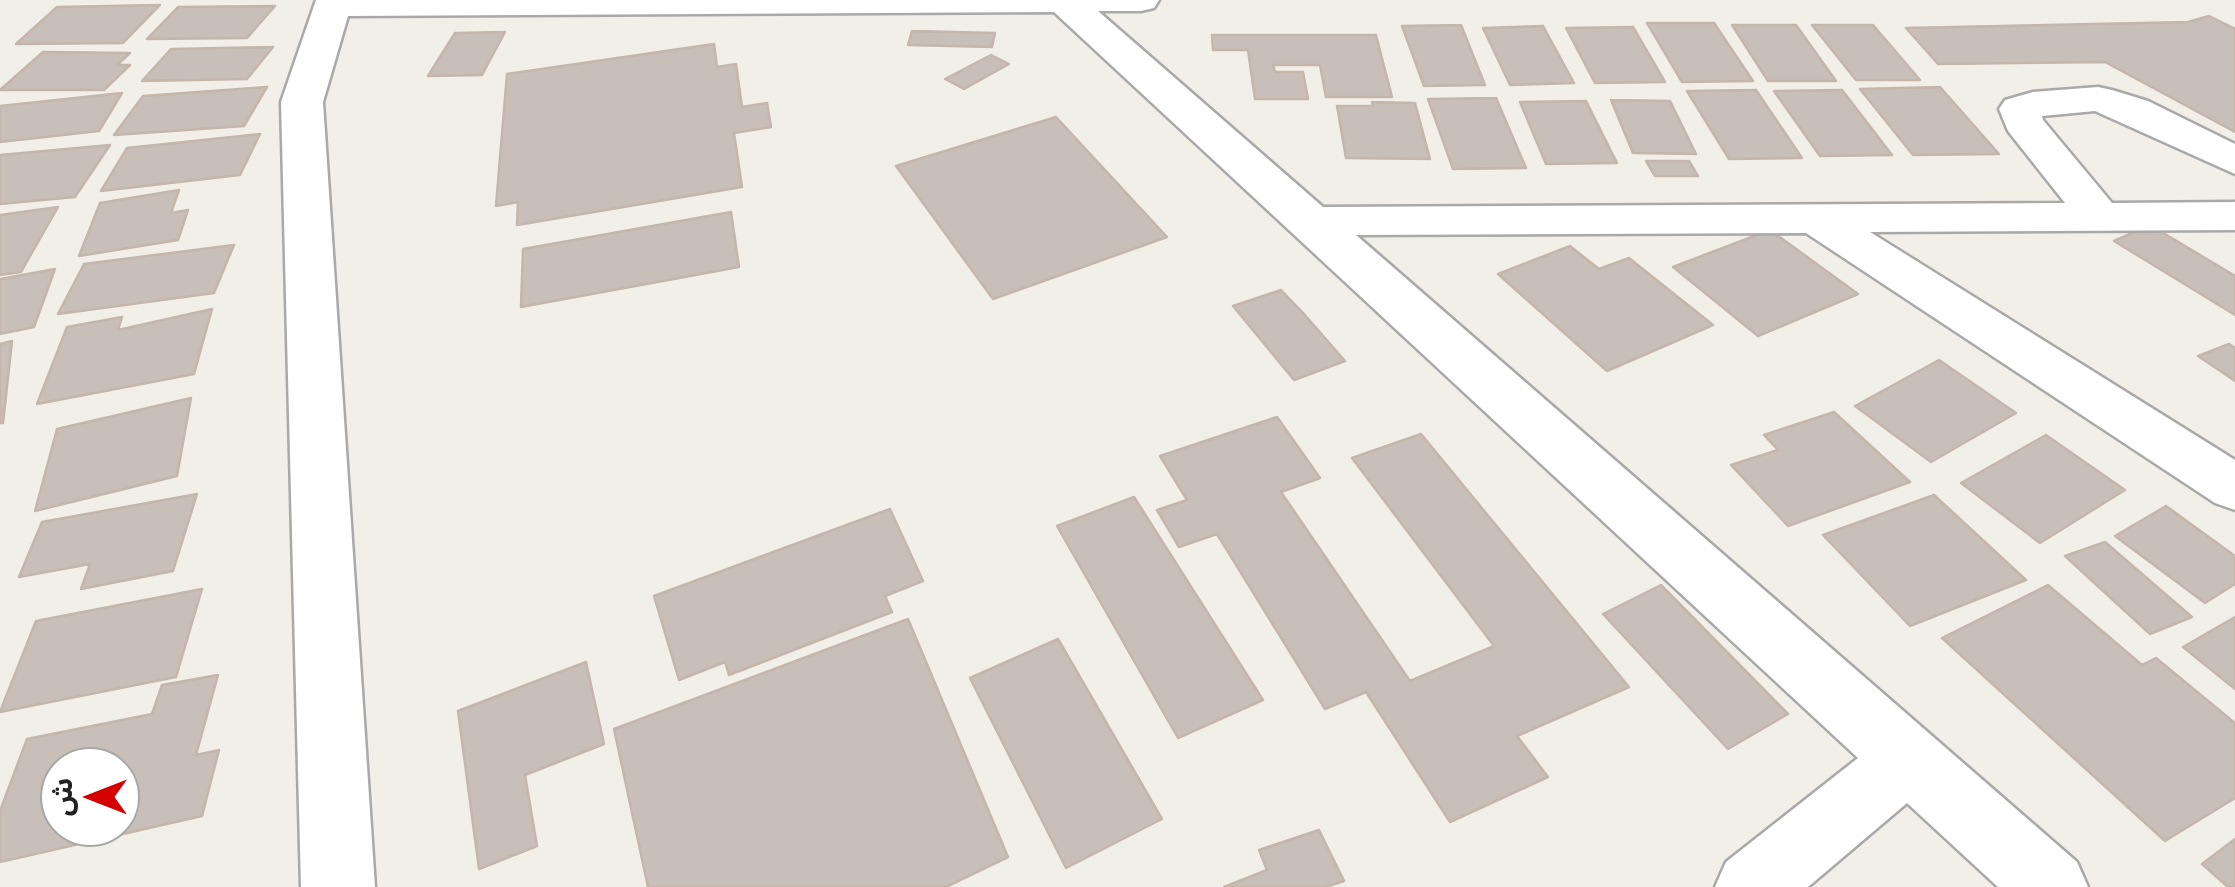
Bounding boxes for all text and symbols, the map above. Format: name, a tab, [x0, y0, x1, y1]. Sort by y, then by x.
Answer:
north arrow	[40, 747, 140, 847]
text: ش	[43, 778, 80, 816]

